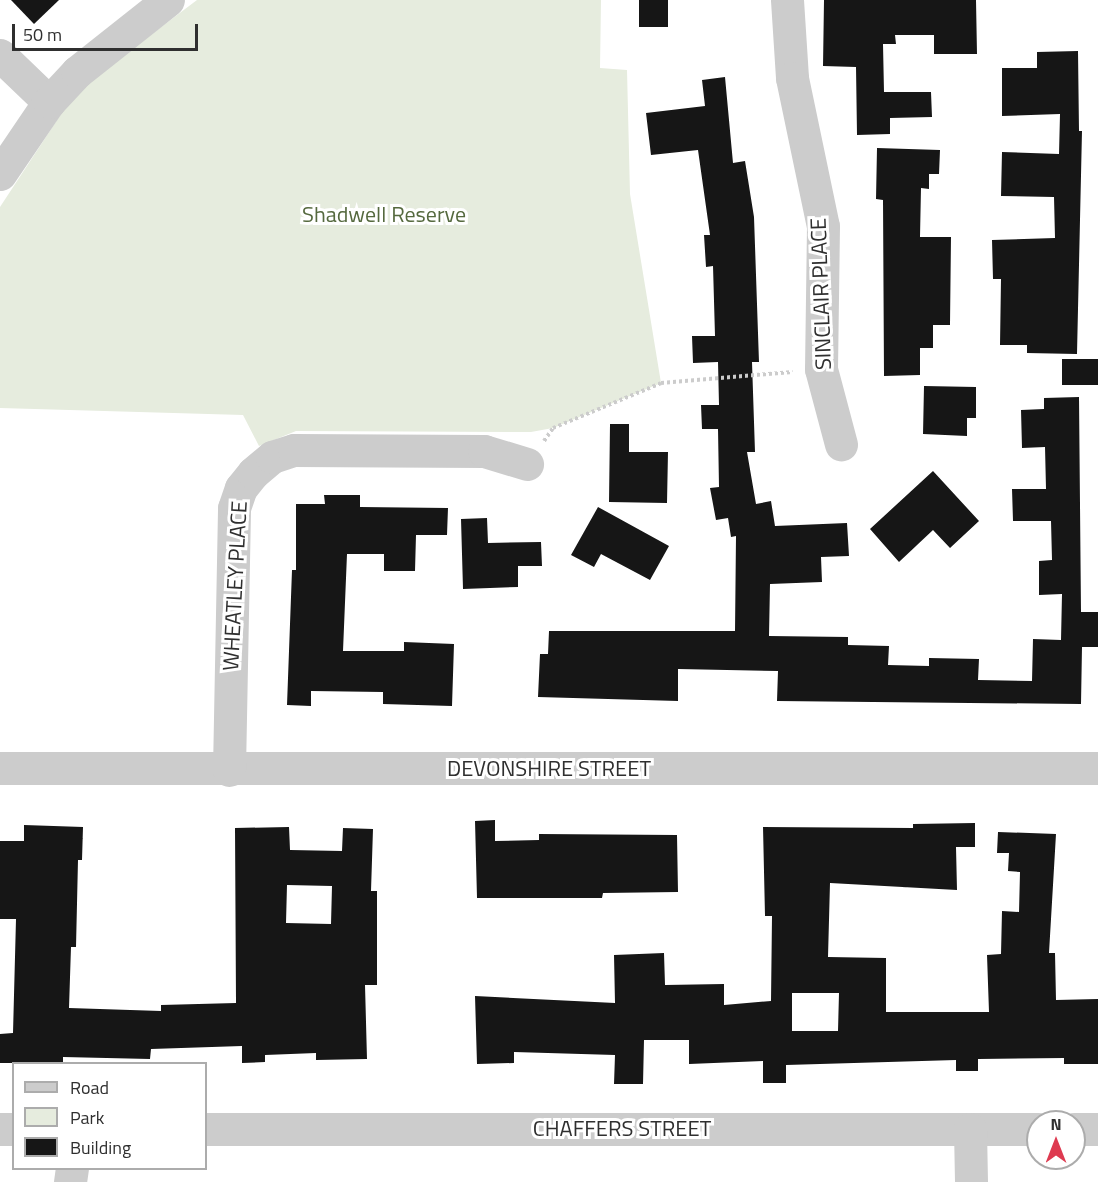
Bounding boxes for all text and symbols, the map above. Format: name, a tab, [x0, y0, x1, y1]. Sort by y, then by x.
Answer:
scale bar	[15, 12, 201, 50]
text: 50 m	[23, 21, 62, 48]
park label: Shadwell Reserve	[302, 202, 466, 228]
street label: SINCLAIR PLACE	[805, 217, 837, 371]
street label: WHEATLEY PLACE	[217, 500, 253, 672]
street label: DEVONSHIRE STREET	[447, 756, 651, 782]
legend	[12, 1062, 207, 1170]
text: Road	[70, 1074, 109, 1101]
text: Park	[70, 1104, 104, 1131]
north arrow	[1026, 1110, 1086, 1170]
text: N	[1050, 1112, 1062, 1136]
street label: CHAFFERS STREET	[533, 1116, 711, 1142]
text: Building	[70, 1134, 131, 1161]

